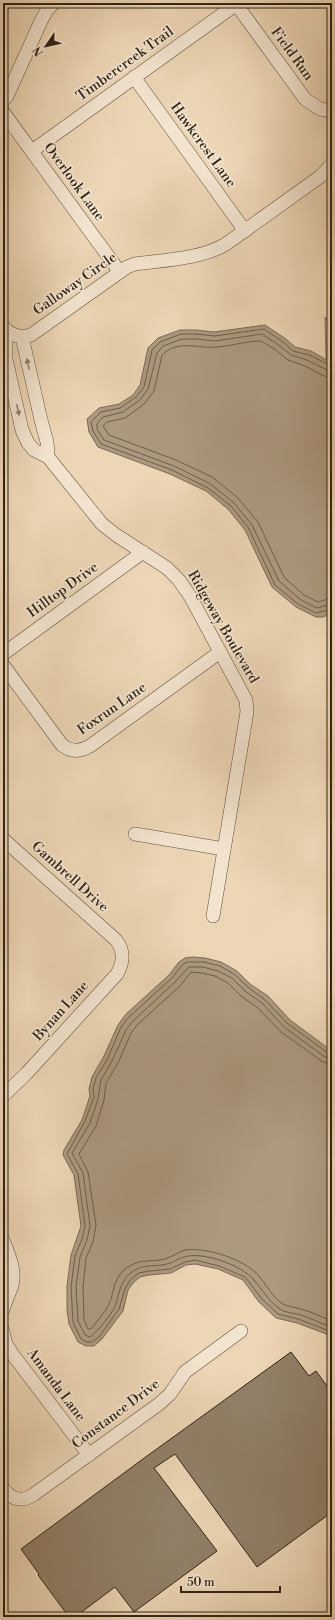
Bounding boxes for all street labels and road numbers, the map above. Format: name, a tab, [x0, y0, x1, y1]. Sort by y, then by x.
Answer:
street label: Timbercreek Trail	[73, 23, 177, 105]
street label: Field Run	[267, 24, 318, 85]
street label: Hawkcrest Lane	[166, 99, 240, 191]
street label: Overlook Lane	[40, 139, 108, 225]
street label: Galloway Circle	[30, 249, 120, 319]
street label: Hilltop Drive	[24, 558, 102, 622]
street label: Ridgeway Boulevard	[183, 567, 263, 687]
street label: Foxrun Lane	[74, 679, 150, 739]
street label: Gambrell Drive	[28, 838, 112, 916]
street label: Bynan Lane	[29, 977, 93, 1046]
street label: Amanda Lane	[22, 1344, 89, 1425]
street label: Constance Drive	[69, 1375, 163, 1453]

